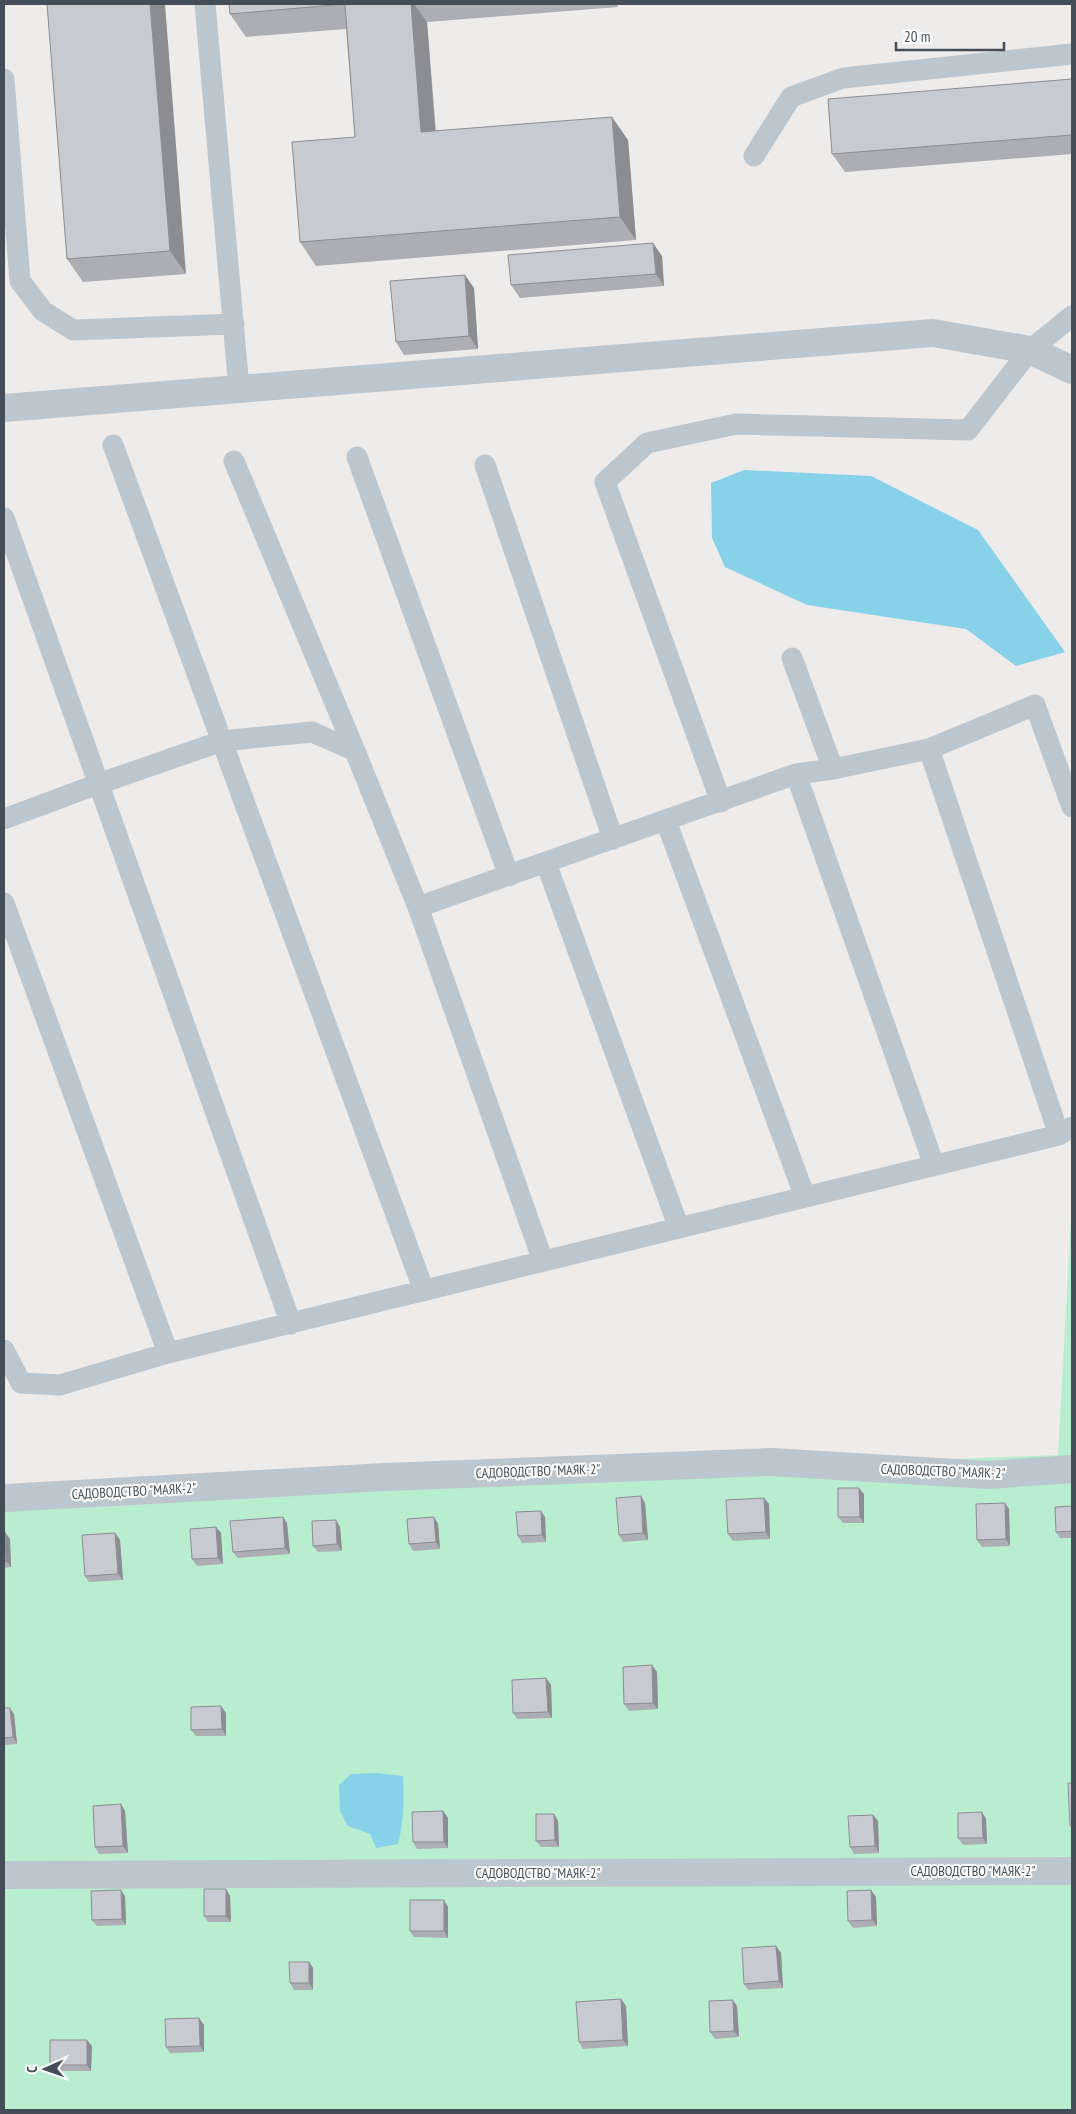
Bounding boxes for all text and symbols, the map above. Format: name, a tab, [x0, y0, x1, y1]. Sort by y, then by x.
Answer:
scale bar	[896, 20, 1004, 52]
text: 20 m	[904, 27, 930, 46]
street label: САДОВОДСТВО "МАЯК-2"	[475, 1460, 601, 1482]
street label: САДОВОДСТВО "МАЯК-2"	[880, 1460, 1006, 1482]
street label: САДОВОДСТВО "МАЯК-2"	[71, 1479, 197, 1503]
street label: САДОВОДСТВО "МАЯК-2"	[911, 1862, 1035, 1880]
street label: САДОВОДСТВО "МАЯК-2"	[476, 1864, 600, 1882]
north arrow	[20, 2044, 70, 2094]
text: С	[23, 2065, 41, 2073]

